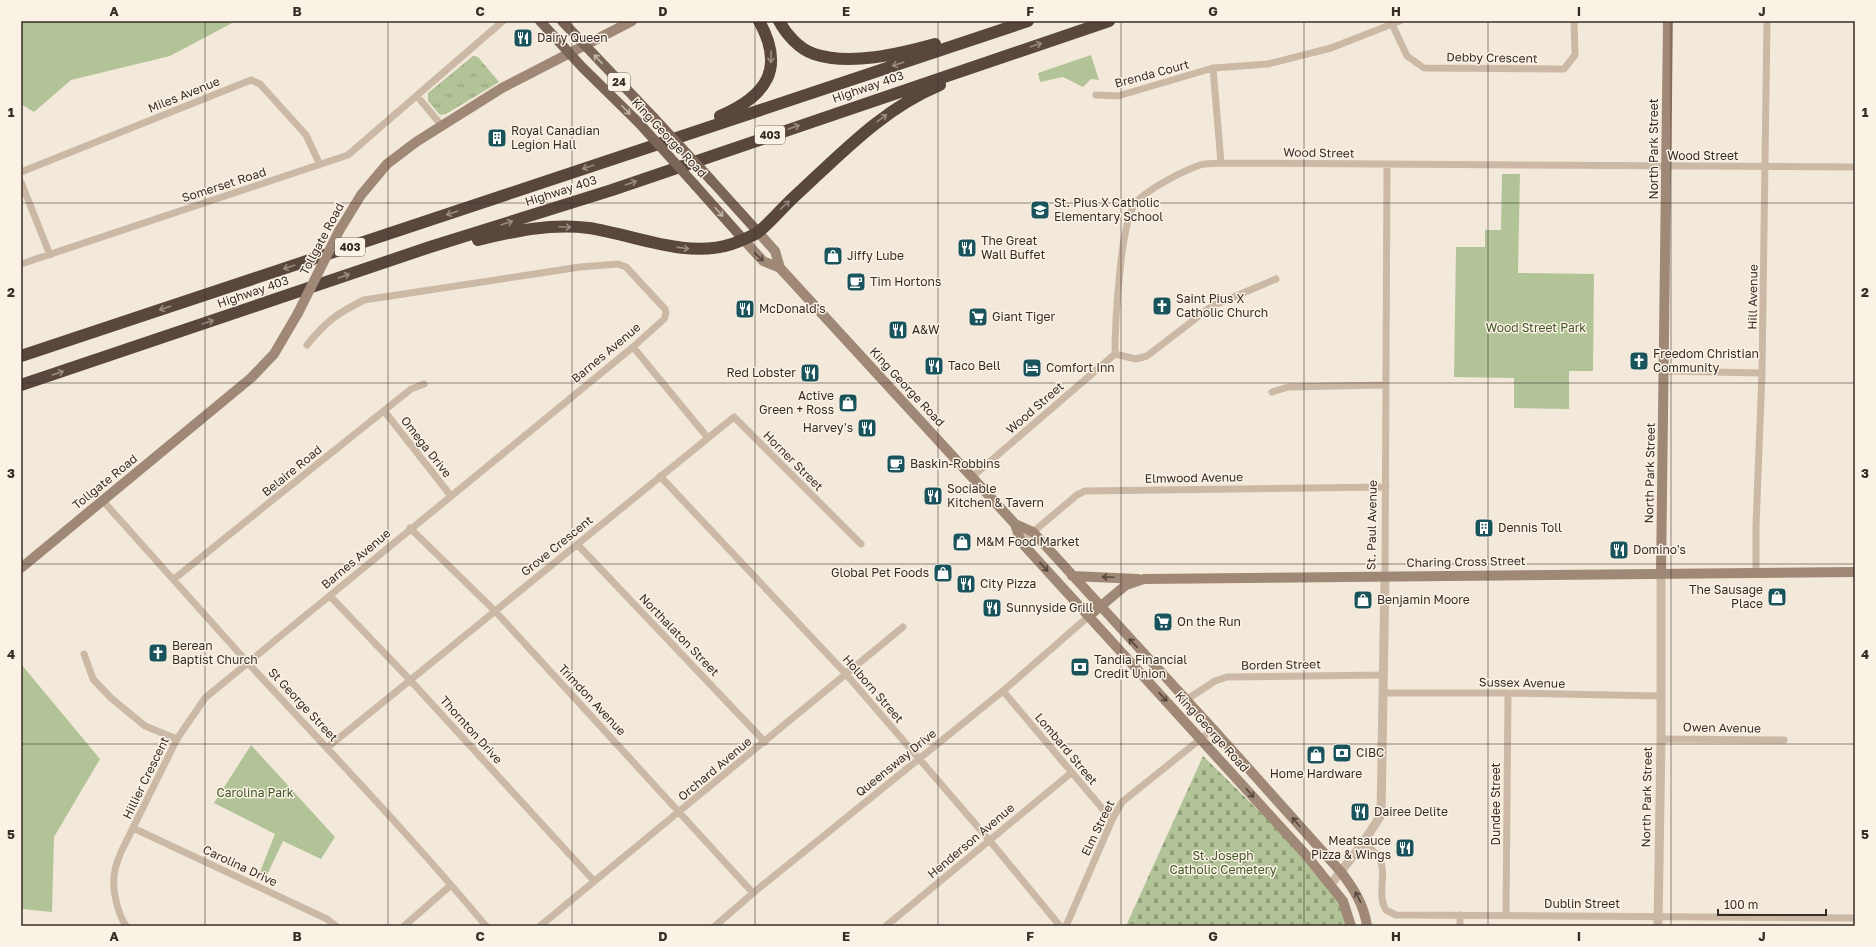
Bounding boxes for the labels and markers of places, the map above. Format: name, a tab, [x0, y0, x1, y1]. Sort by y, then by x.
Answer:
restaurant icon: Dairy Queen	[512, 27, 534, 49]
place label: Dairy Queen	[537, 30, 608, 45]
place label: Royal Canadian Legion Hall	[511, 123, 600, 152]
building icon: Royal Canadian Legion Hall	[486, 127, 508, 149]
place label: St. Pius X Catholic Elementary School	[1054, 195, 1163, 224]
school or university icon: St. Pius X Catholic Elementary School	[1029, 199, 1051, 221]
place label: The Great Wall Buffet	[981, 233, 1046, 262]
restaurant icon: The Great Wall Buffet	[956, 237, 978, 259]
shop icon: Jiffy Lube	[822, 245, 844, 267]
place label: Jiffy Lube	[847, 248, 904, 263]
cafe icon: Tim Hortons	[845, 271, 867, 293]
place label: Tim Hortons	[870, 274, 941, 289]
place label: Saint Pius X Catholic Church	[1176, 291, 1268, 320]
church icon: Saint Pius X Catholic Church	[1151, 295, 1173, 317]
restaurant icon: McDonald's	[734, 298, 756, 320]
place label: McDonald's	[759, 301, 826, 316]
supermarket icon: Giant Tiger	[967, 306, 989, 328]
place label: Giant Tiger	[992, 309, 1056, 324]
restaurant icon: A&W	[887, 319, 909, 341]
place label: A&W	[912, 322, 940, 337]
place label: Freedom Christian Community	[1653, 346, 1759, 375]
church icon: Freedom Christian Community	[1628, 350, 1650, 372]
restaurant icon: Taco Bell	[923, 355, 945, 377]
hotel icon: Comfort Inn	[1021, 357, 1043, 379]
place label: Taco Bell	[948, 358, 1001, 373]
place label: Comfort Inn	[1046, 360, 1115, 375]
restaurant icon: Red Lobster	[799, 362, 821, 384]
place label: Red Lobster	[727, 365, 796, 380]
place label: Active Green + Ross	[759, 388, 834, 417]
shop icon: Active Green + Ross	[837, 392, 859, 414]
restaurant icon: Harvey's	[856, 417, 878, 439]
place label: Harvey's	[803, 420, 853, 435]
cafe icon: Baskin-Robbins	[885, 453, 907, 475]
place label: Baskin-Robbins	[910, 456, 1000, 471]
place label: Sociable Kitchen & Tavern	[947, 481, 1044, 510]
restaurant icon: Sociable Kitchen & Tavern	[922, 485, 944, 507]
building icon: Dennis Toll	[1473, 517, 1495, 539]
place label: Dennis Toll	[1498, 520, 1562, 535]
shop icon: M&M Food Market	[951, 531, 973, 553]
place label: M&M Food Market	[976, 534, 1080, 549]
restaurant icon: Domino's	[1608, 539, 1630, 561]
place label: Domino's	[1633, 542, 1686, 557]
shop icon: Global Pet Foods	[932, 562, 954, 584]
place label: Global Pet Foods	[831, 565, 929, 580]
restaurant icon: City Pizza	[955, 573, 977, 595]
place label: City Pizza	[980, 576, 1036, 591]
place label: The Sausage Place	[1689, 582, 1763, 611]
shop icon: The Sausage Place	[1766, 586, 1788, 608]
shop icon: Benjamin Moore	[1352, 589, 1374, 611]
place label: Benjamin Moore	[1377, 592, 1470, 607]
restaurant icon: Sunnyside Grill	[981, 597, 1003, 619]
place label: Sunnyside Grill	[1006, 600, 1093, 615]
supermarket icon: On the Run	[1152, 611, 1174, 633]
place label: On the Run	[1177, 614, 1241, 629]
place label: Berean Baptist Church	[172, 638, 258, 667]
church icon: Berean Baptist Church	[147, 642, 169, 664]
place label: Tandia Financial Credit Union	[1094, 652, 1187, 681]
bank icon: Tandia Financial Credit Union	[1069, 656, 1091, 678]
bank icon: CIBC	[1331, 742, 1353, 764]
shop icon: Home Hardware	[1305, 744, 1327, 766]
place label: CIBC	[1356, 745, 1384, 760]
place label: Home Hardware	[1270, 766, 1362, 781]
restaurant icon: Dairee Delite	[1349, 801, 1371, 823]
place label: Dairee Delite	[1374, 804, 1448, 819]
place label: Meatsauce Pizza & Wings	[1311, 833, 1391, 862]
restaurant icon: Meatsauce Pizza & Wings	[1394, 837, 1416, 859]

